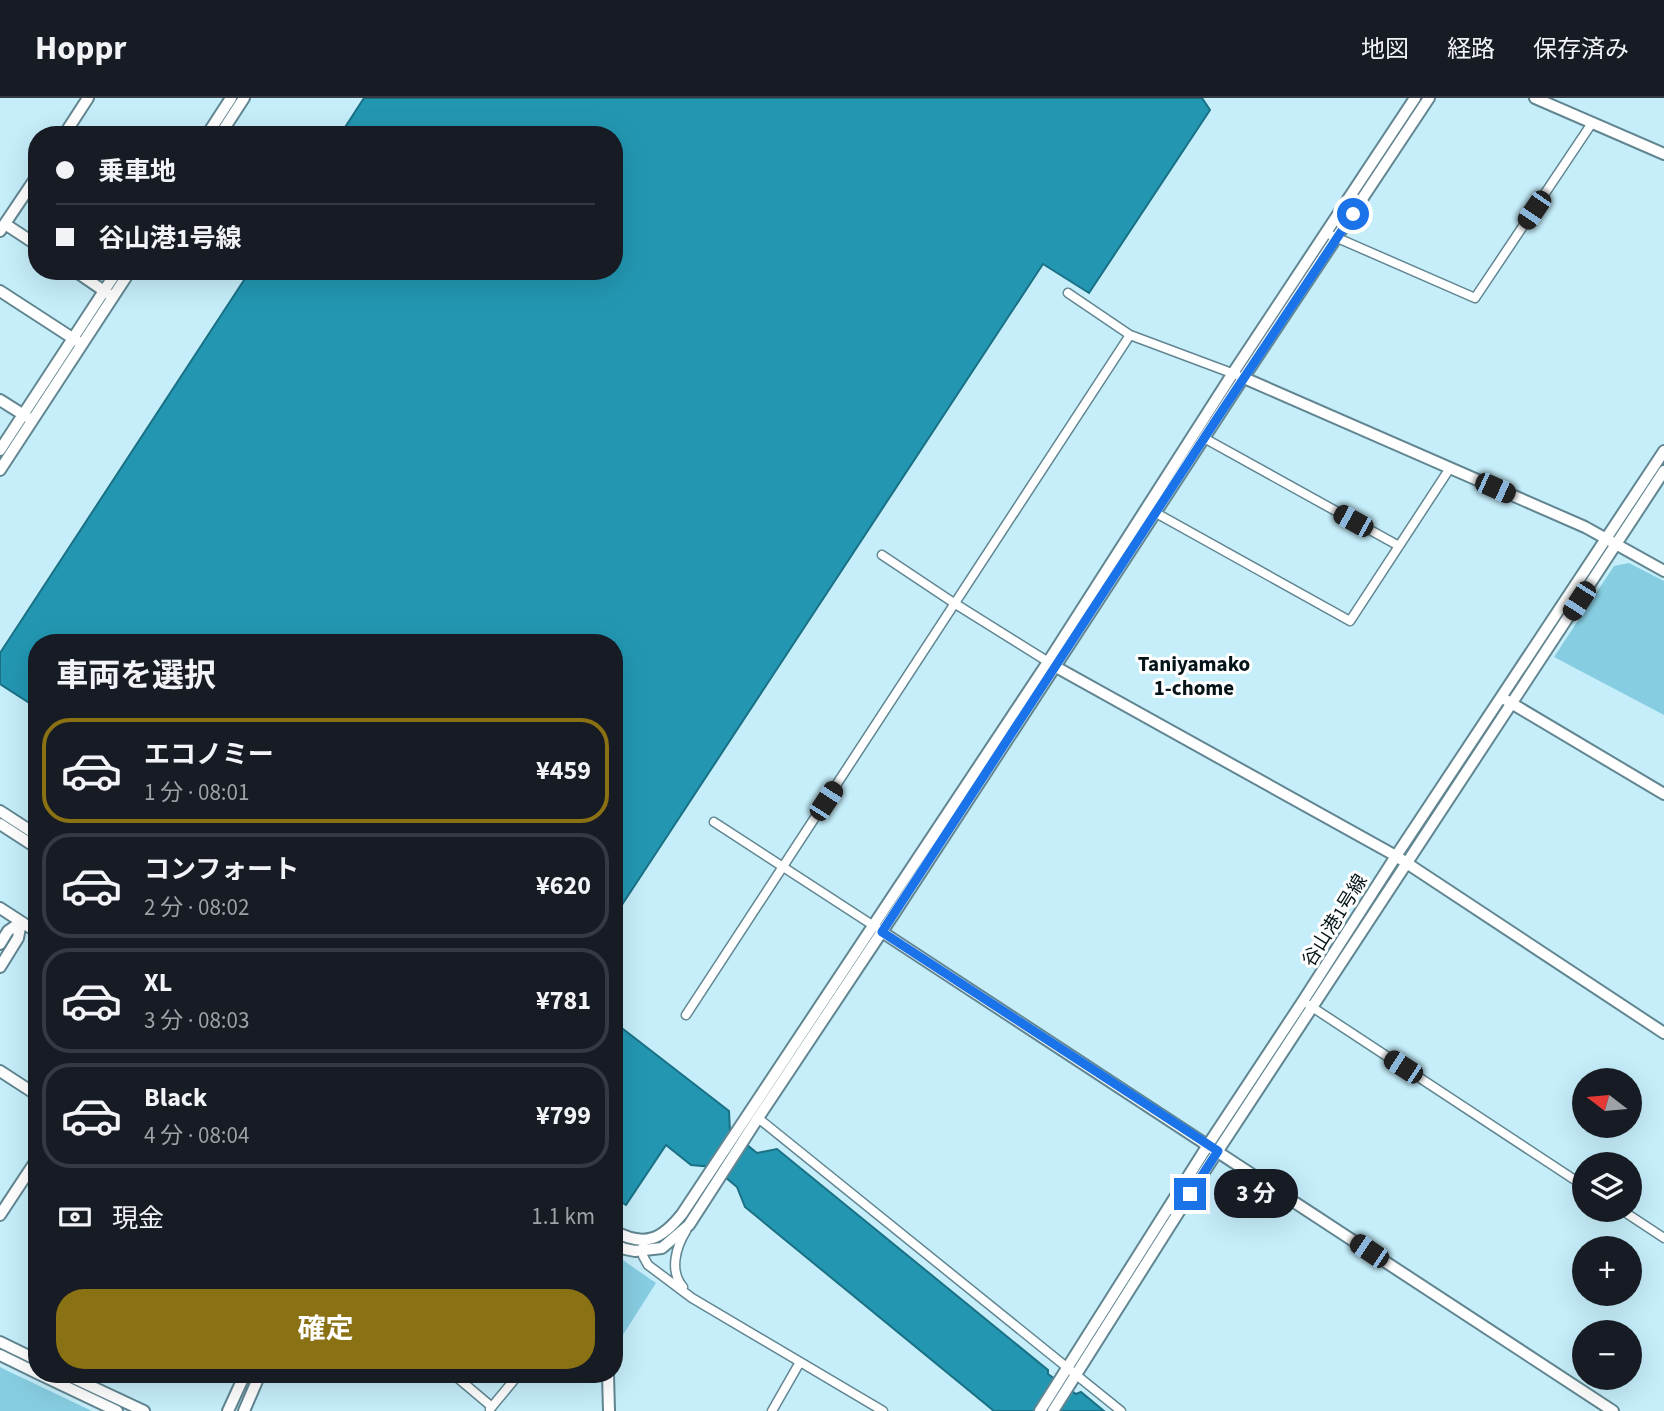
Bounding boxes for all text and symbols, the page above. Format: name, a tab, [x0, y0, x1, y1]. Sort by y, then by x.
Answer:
text: Hoppr	[35, 25, 127, 72]
text: 地図	[1361, 32, 1409, 67]
text: 経路	[1447, 32, 1495, 67]
text: 保存済み	[1533, 32, 1629, 67]
text: 乗車地	[98, 153, 176, 190]
car	[1514, 187, 1555, 233]
route start	[1337, 198, 1369, 230]
text: 谷山港1号線	[98, 220, 242, 257]
car	[1472, 470, 1519, 506]
car	[1330, 502, 1377, 540]
car	[1559, 578, 1600, 624]
district label: Taniyamako 1-chome	[1138, 649, 1250, 703]
text: 車両を選択	[56, 653, 216, 699]
text: エコノミー	[144, 736, 274, 773]
icon: car	[60, 739, 123, 802]
text: ¥459	[536, 752, 591, 789]
text: 1 分 · 08:01	[144, 776, 249, 809]
car	[806, 778, 847, 824]
text: コンフォート	[144, 851, 299, 888]
icon: car	[60, 854, 123, 917]
text: ¥620	[536, 867, 591, 904]
street label: 谷山港1号線	[1296, 869, 1374, 972]
text: 2 分 · 08:02	[144, 891, 249, 924]
text: XL	[144, 964, 172, 1001]
icon: car	[60, 969, 123, 1032]
text: ¥781	[536, 982, 591, 1019]
text: 3 分 · 08:03	[144, 1004, 249, 1037]
car	[1380, 1047, 1427, 1087]
north arrow	[1572, 1068, 1642, 1138]
map controls	[1572, 1068, 1642, 1390]
text: Black	[144, 1079, 207, 1116]
icon: car	[60, 1084, 123, 1147]
text: ¥799	[536, 1097, 591, 1134]
text: 4 分 · 08:04	[144, 1119, 249, 1152]
button: layers	[1572, 1152, 1642, 1222]
callout: 3 分	[1214, 1170, 1298, 1218]
text: 3 分	[1236, 1177, 1276, 1210]
route end	[1174, 1178, 1206, 1210]
icon: cash	[56, 1198, 94, 1236]
text: 現金	[112, 1200, 164, 1237]
text: 1.1 km	[531, 1200, 595, 1233]
car	[1346, 1231, 1393, 1271]
button: +	[1572, 1236, 1642, 1306]
button: 確定	[56, 1289, 595, 1369]
button: −	[1572, 1320, 1642, 1390]

